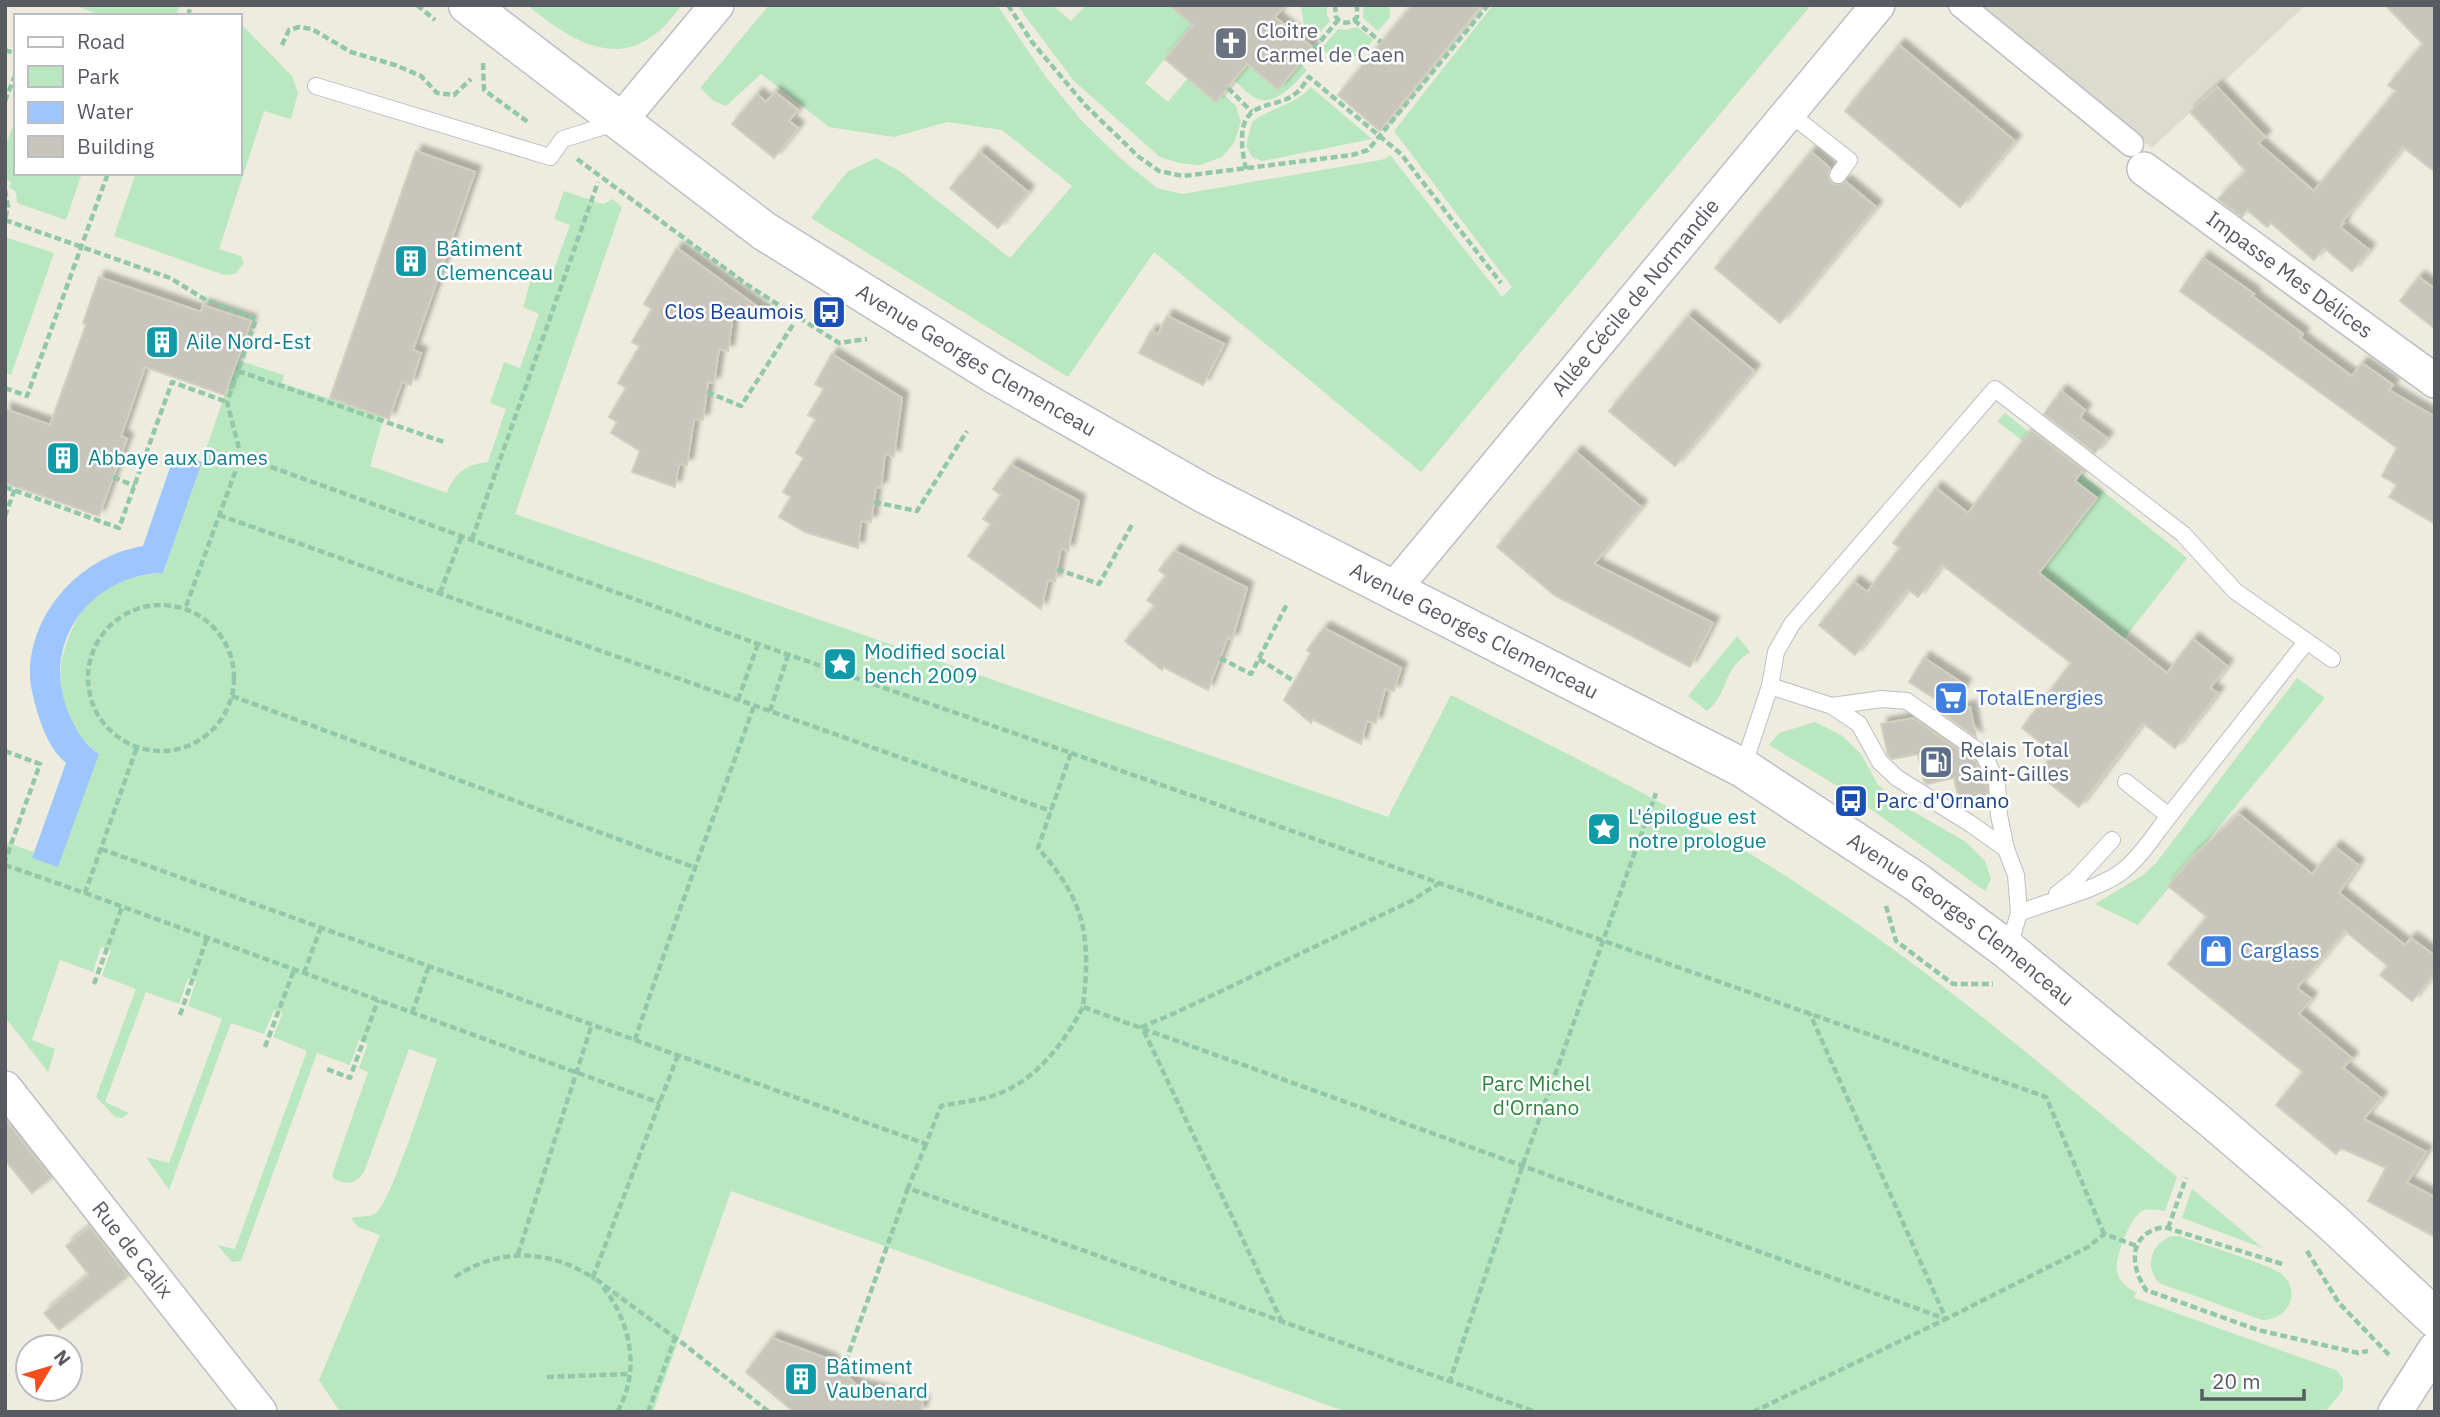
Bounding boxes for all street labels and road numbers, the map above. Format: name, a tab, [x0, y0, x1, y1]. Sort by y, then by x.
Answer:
street label: Allée Cécile de Normandie	[1545, 192, 1725, 402]
street label: Impasse Mes Délices	[2201, 204, 2379, 344]
street label: Avenue Georges Clemenceau	[851, 277, 1102, 442]
street label: Avenue Georges Clemenceau	[1346, 555, 1604, 705]
street label: Avenue Georges Clemenceau	[1843, 826, 2080, 1012]
street label: Rue de Calix	[86, 1195, 180, 1304]

